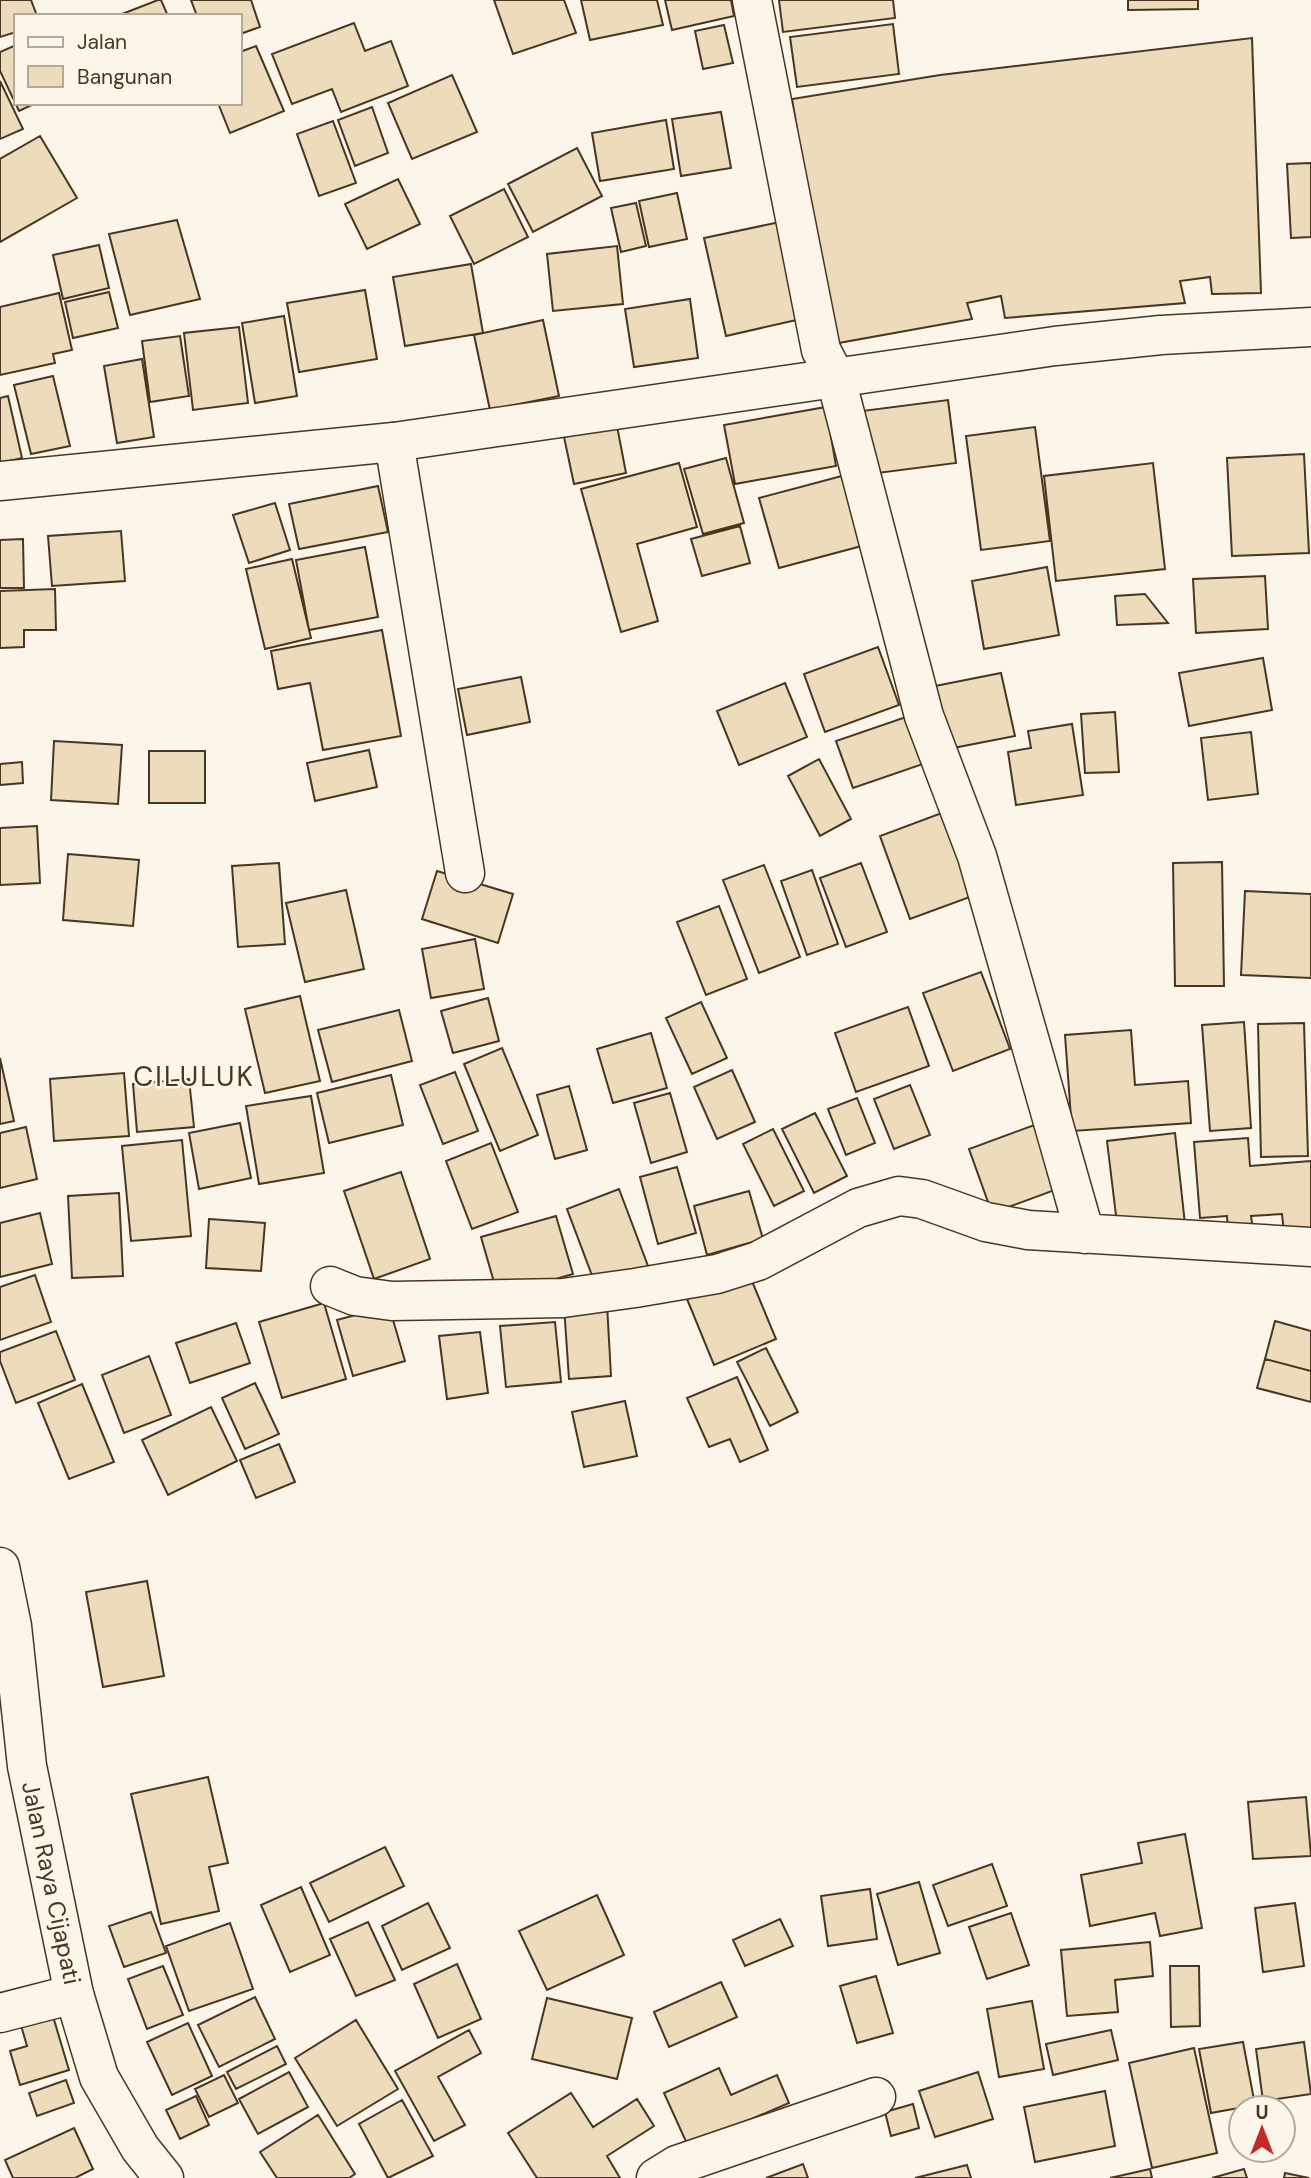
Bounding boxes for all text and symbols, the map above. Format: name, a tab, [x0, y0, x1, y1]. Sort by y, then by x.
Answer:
legend	[14, 14, 242, 105]
text: Jalan	[77, 28, 127, 56]
text: Bangunan	[77, 63, 172, 91]
district label: CILULUK	[133, 1058, 255, 1095]
street label: Jalan Raya Cijapati	[15, 1778, 88, 1987]
north arrow	[1227, 2094, 1297, 2164]
text: U	[1255, 2100, 1269, 2125]

